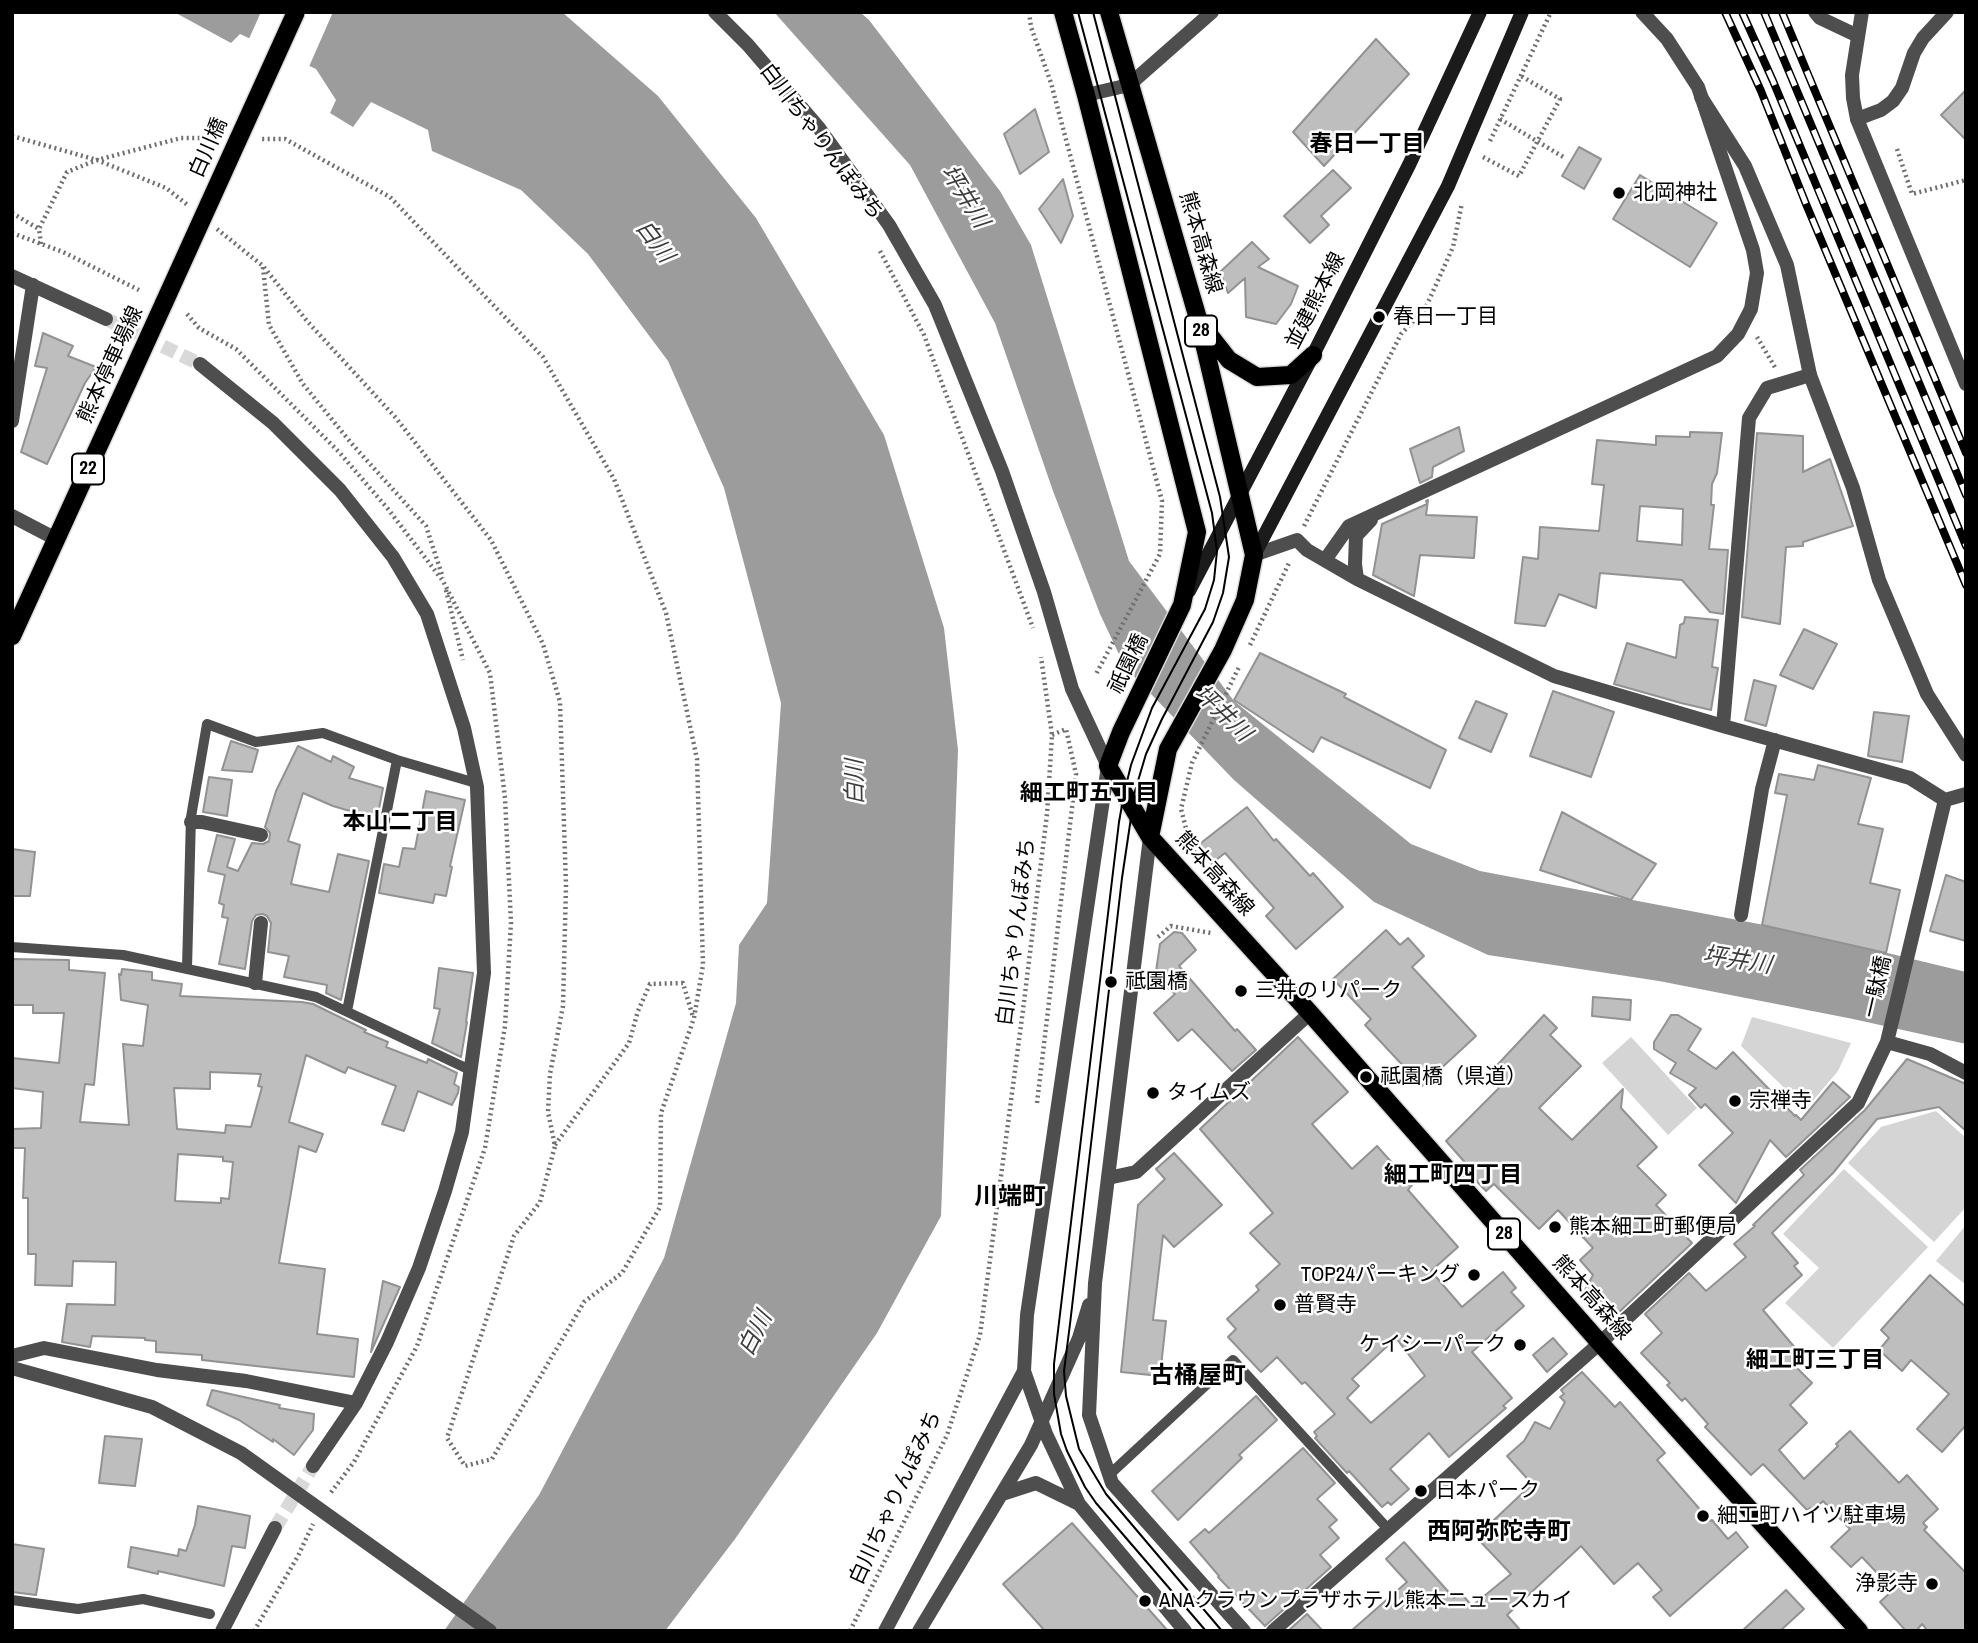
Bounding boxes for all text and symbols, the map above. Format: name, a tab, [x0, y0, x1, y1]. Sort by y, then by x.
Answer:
street label: 白川ちゃりんぽみち	[754, 59, 888, 225]
street label: 白川橋	[185, 114, 233, 182]
district label: 春日一丁目	[1310, 131, 1424, 159]
water label: 坪井川	[934, 160, 994, 234]
place label: 北岡神社	[1633, 180, 1717, 206]
marker: 北岡神社	[1611, 185, 1627, 201]
street label: 熊本高森線	[1173, 189, 1227, 297]
water label: 白川	[629, 215, 679, 269]
street label: 並建熊本線	[1281, 249, 1351, 353]
street label: 熊本停車場線	[73, 303, 149, 427]
place label: 春日一丁目	[1393, 304, 1498, 330]
marker: 春日一丁目	[1371, 309, 1387, 325]
road number: 28	[1185, 316, 1217, 346]
road number: 22	[72, 454, 104, 484]
street label: 祇園橋	[1104, 630, 1154, 698]
water label: 坪井川	[1188, 680, 1256, 748]
water label: 白川	[842, 759, 870, 805]
district label: 細工町五丁目	[1020, 780, 1158, 808]
district label: 本山二丁目	[343, 809, 457, 837]
street label: 熊本高森線	[1170, 827, 1258, 921]
street label: 白川ちゃりんぽみち	[993, 837, 1041, 1027]
water label: 坪井川	[1701, 942, 1773, 980]
street label: 一駄橋	[1859, 953, 1897, 1021]
place label: 祗園橋	[1125, 969, 1188, 995]
marker: 祗園橋	[1103, 974, 1119, 990]
place label: 三井のリパーク	[1255, 978, 1402, 1004]
marker: 三井のリパーク	[1233, 983, 1249, 999]
place label: 祗園橋（県道）	[1380, 1064, 1527, 1090]
marker: 祗園橋（県道）	[1358, 1069, 1374, 1085]
place label: タイムズ	[1167, 1080, 1251, 1106]
marker: タイムズ	[1145, 1085, 1161, 1101]
place label: 宗禅寺	[1749, 1088, 1812, 1114]
marker: 宗禅寺	[1727, 1093, 1743, 1109]
district label: 細工町四丁目	[1384, 1162, 1522, 1190]
district label: 川端町	[974, 1184, 1046, 1212]
place label: 熊本細工町郵便局	[1569, 1214, 1737, 1240]
road number: 28	[1488, 1218, 1520, 1250]
marker: 熊本細工町郵便局	[1547, 1219, 1563, 1235]
street label: 熊本高森線	[1547, 1251, 1635, 1345]
place label: TOP24パーキング	[1301, 1262, 1460, 1288]
marker: TOP24パーキング	[1466, 1267, 1482, 1283]
place label: 普賢寺	[1294, 1292, 1357, 1318]
marker: 普賢寺	[1272, 1297, 1288, 1313]
water label: 白川	[733, 1307, 779, 1361]
place label: ケイシーパーク	[1359, 1332, 1506, 1358]
marker: ケイシーパーク	[1512, 1337, 1528, 1353]
district label: 細工町三丁目	[1746, 1347, 1884, 1375]
district label: 古桶屋町	[1150, 1363, 1246, 1391]
street label: 白川ちゃりんぽみち	[845, 1407, 947, 1589]
place label: 日本パーク	[1435, 1478, 1540, 1504]
marker: 日本パーク	[1413, 1483, 1429, 1499]
place label: 細工町ハイツ駐車場	[1717, 1503, 1906, 1529]
marker: 細工町ハイツ駐車場	[1695, 1508, 1711, 1524]
district label: 西阿弥陀寺町	[1427, 1519, 1571, 1547]
place label: 浄影寺	[1855, 1571, 1918, 1597]
marker: 浄影寺	[1924, 1576, 1940, 1592]
place label: ANAクラウンプラザホテル熊本ニュースカイ	[1159, 1588, 1572, 1614]
marker: ANAクラウンプラザホテル熊本ニュースカイ	[1137, 1593, 1153, 1609]

